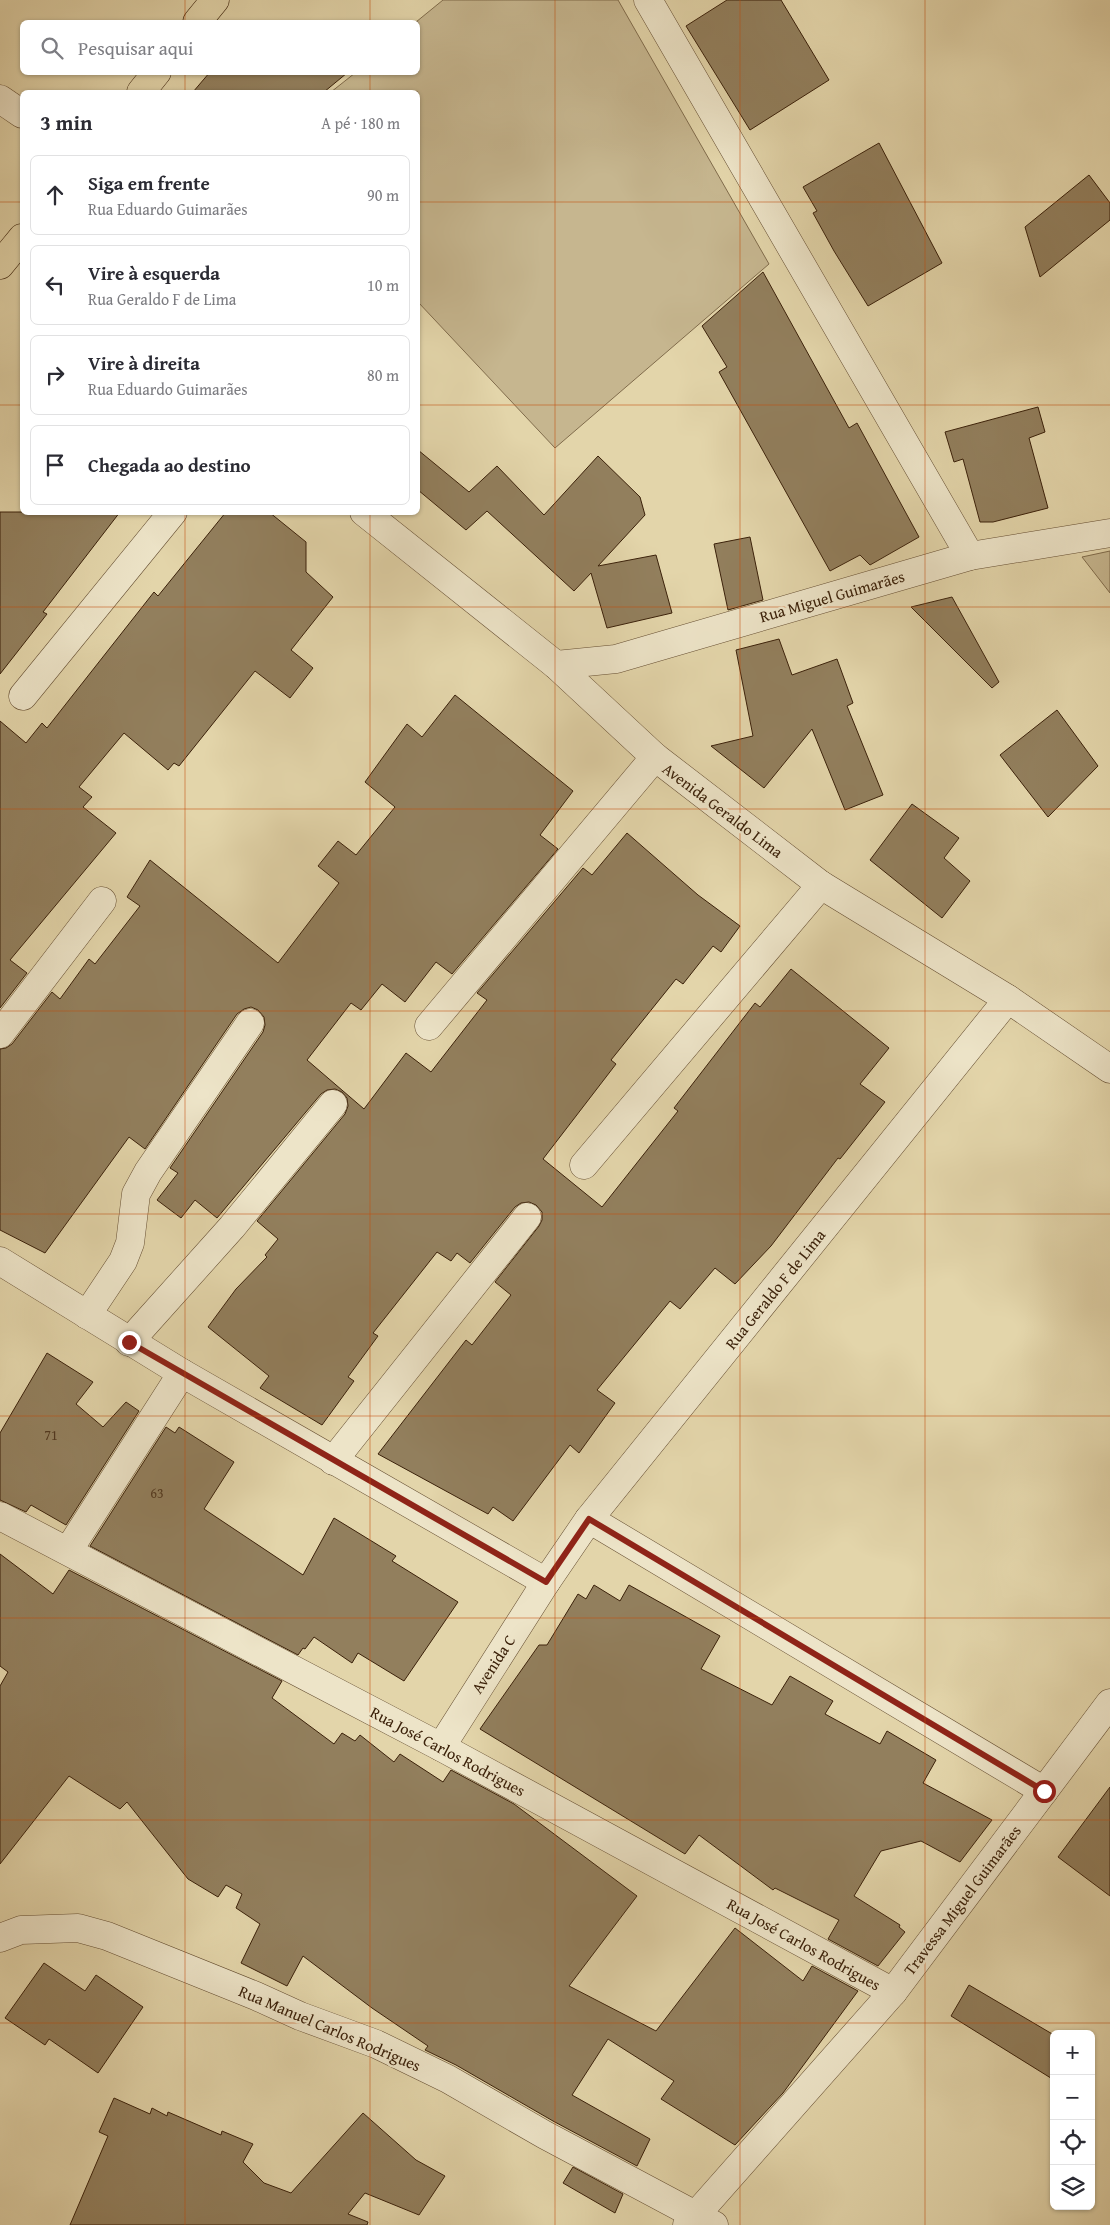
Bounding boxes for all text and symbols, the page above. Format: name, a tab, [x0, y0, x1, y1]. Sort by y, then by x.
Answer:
search box	[20, 20, 420, 75]
icon: search	[38, 34, 66, 62]
text: Pesquisar aqui	[78, 34, 193, 62]
text: 3 min	[40, 107, 92, 138]
text: A pé · 180 m	[321, 111, 400, 135]
text: Siga em frente	[88, 169, 210, 197]
icon: ahead	[41, 181, 69, 209]
text: 90 m	[367, 183, 399, 207]
text: Rua Eduardo Guimarães	[88, 197, 248, 221]
text: Vire à esquerda	[88, 259, 220, 287]
icon: left	[41, 271, 69, 299]
text: 10 m	[367, 273, 399, 297]
text: Rua Geraldo F de Lima	[88, 287, 236, 311]
text: Vire à direita	[88, 349, 200, 377]
icon: right	[41, 361, 69, 389]
text: 80 m	[367, 363, 399, 387]
text: Rua Eduardo Guimarães	[88, 377, 248, 401]
icon: arrive	[41, 451, 69, 479]
text: Chegada ao destino	[88, 451, 251, 479]
street label: Rua Miguel Guimarães	[757, 564, 907, 628]
street label: Avenida Geraldo Lima	[658, 757, 789, 864]
street label: Rua Geraldo F de Lima	[719, 1223, 831, 1354]
route end	[118, 1331, 141, 1354]
house number: 71	[44, 1425, 58, 1445]
house number: 63	[150, 1483, 164, 1503]
street label: Avenida C	[465, 1630, 521, 1698]
street label: Rua José Carlos Rodrigues	[366, 1700, 530, 1802]
route start	[1033, 1780, 1056, 1803]
street label: Travessa Miguel Guimarães	[897, 1820, 1027, 1980]
street label: Rua José Carlos Rodrigues	[723, 1892, 885, 1996]
street label: Rua Manuel Carlos Rodrigues	[235, 1979, 425, 2077]
map controls	[1050, 2030, 1095, 2210]
button: +	[1050, 2030, 1095, 2075]
button: −	[1050, 2075, 1095, 2120]
button: locate	[1050, 2120, 1095, 2165]
button: layers	[1050, 2165, 1095, 2210]

